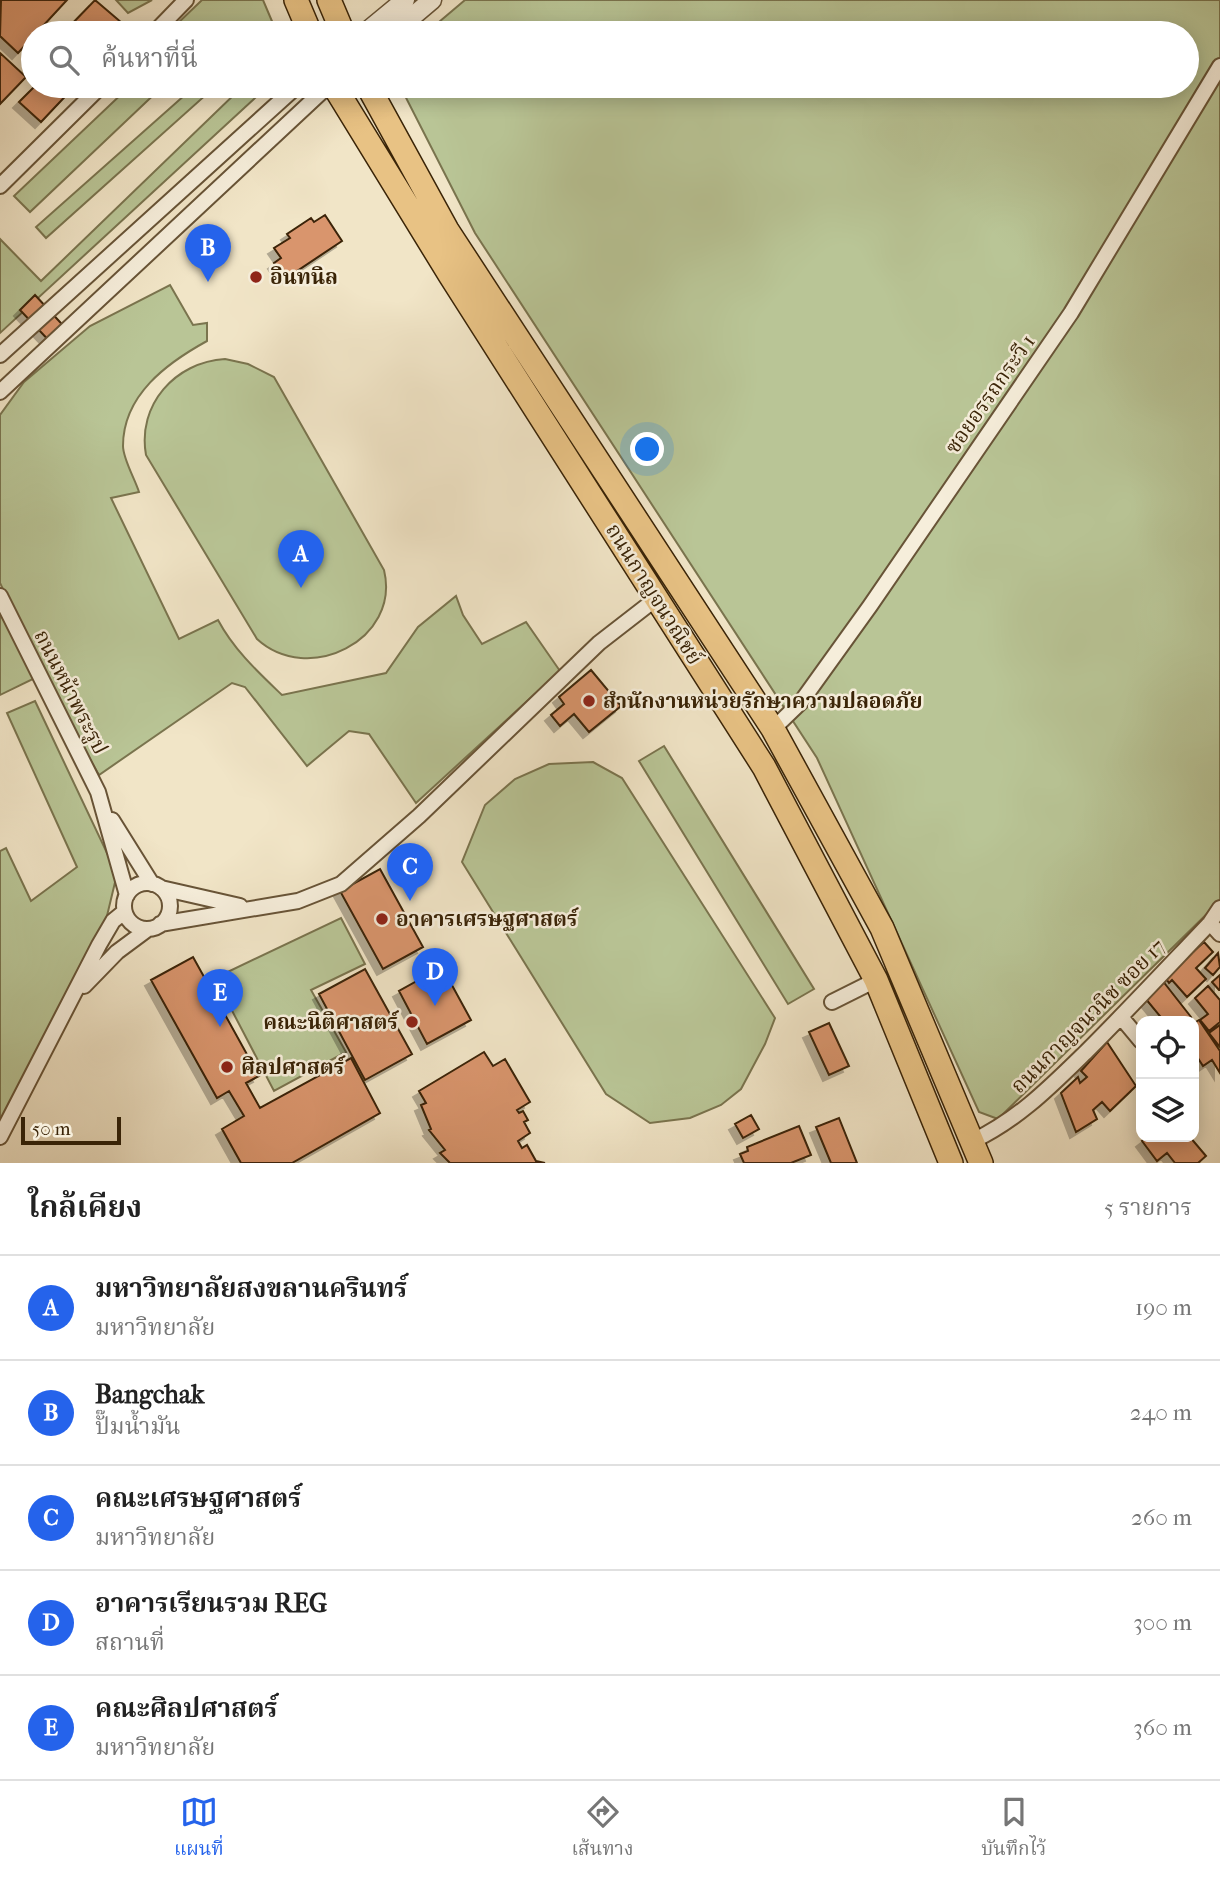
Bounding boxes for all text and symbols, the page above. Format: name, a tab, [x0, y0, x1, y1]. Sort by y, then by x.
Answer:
search box	[21, 21, 1199, 98]
icon: search	[45, 41, 83, 79]
text: ค้นหาที่นี่	[101, 43, 198, 74]
pin: B	[185, 224, 231, 282]
place label: อินทนิล	[270, 265, 338, 289]
marker: อินทนิล	[248, 269, 264, 285]
street label: ซอยอรรถกระวี 1	[940, 330, 1040, 458]
your location	[630, 432, 664, 466]
street label: ถนนกาญจนวณิชย์	[601, 518, 708, 669]
pin: A	[278, 530, 324, 588]
street label: ถนนหน้าพระรูป	[28, 626, 113, 759]
place label: สำนักงานหน่วยรักษาความปลอดภัย	[603, 689, 923, 713]
marker: สำนักงานหน่วยรักษาความปลอดภัย	[581, 693, 597, 709]
pin: C	[387, 843, 433, 901]
place label: อาคารเศรษฐศาสตร์	[396, 907, 579, 931]
marker: อาคารเศรษฐศาสตร์	[374, 911, 390, 927]
street label: ถนนกาญจนวนิช ซอย 17	[1006, 934, 1170, 1098]
pin: D	[412, 948, 458, 1006]
pin: E	[197, 969, 243, 1027]
place label: คณะนิติศาสตร์	[263, 1010, 400, 1034]
marker: คณะนิติศาสตร์	[404, 1014, 420, 1030]
map controls	[1136, 1016, 1199, 1142]
button: locate	[1136, 1016, 1199, 1079]
place label: ศิลปศาสตร์	[241, 1055, 346, 1079]
marker: ศิลปศาสตร์	[219, 1059, 235, 1075]
button: layers	[1136, 1079, 1199, 1142]
scale bar	[21, 1114, 121, 1146]
text: 50 m	[32, 1118, 71, 1140]
text: ใกล้เคียง	[28, 1190, 142, 1225]
text: 5 รายการ	[1104, 1194, 1192, 1221]
text: มหาวิทยาลัยสงขลานครินทร์	[95, 1273, 407, 1304]
text: A	[44, 1294, 58, 1321]
text: 190 m	[1135, 1294, 1192, 1321]
text: มหาวิทยาลัย	[95, 1314, 215, 1341]
text: Bangchak	[95, 1379, 204, 1410]
text: B	[44, 1399, 58, 1426]
text: 240 m	[1130, 1399, 1192, 1426]
text: ปั๊มน้ำมัน	[95, 1413, 180, 1440]
text: คณะเศรษฐศาสตร์	[95, 1483, 301, 1514]
text: C	[43, 1504, 59, 1531]
text: 260 m	[1131, 1504, 1192, 1531]
text: มหาวิทยาลัย	[95, 1524, 215, 1551]
text: อาคารเรียนรวม REG	[95, 1588, 327, 1619]
text: D	[42, 1609, 60, 1636]
text: 300 m	[1133, 1609, 1192, 1636]
text: สถานที่	[95, 1629, 165, 1656]
text: คณะศิลปศาสตร์	[95, 1693, 278, 1724]
text: E	[44, 1714, 58, 1741]
text: 360 m	[1133, 1714, 1192, 1741]
text: มหาวิทยาลัย	[95, 1734, 215, 1761]
tab: แผนที่	[174, 1793, 224, 1865]
tab: เส้นทาง	[572, 1793, 633, 1865]
tab: บันทึกไว้	[981, 1793, 1046, 1865]

